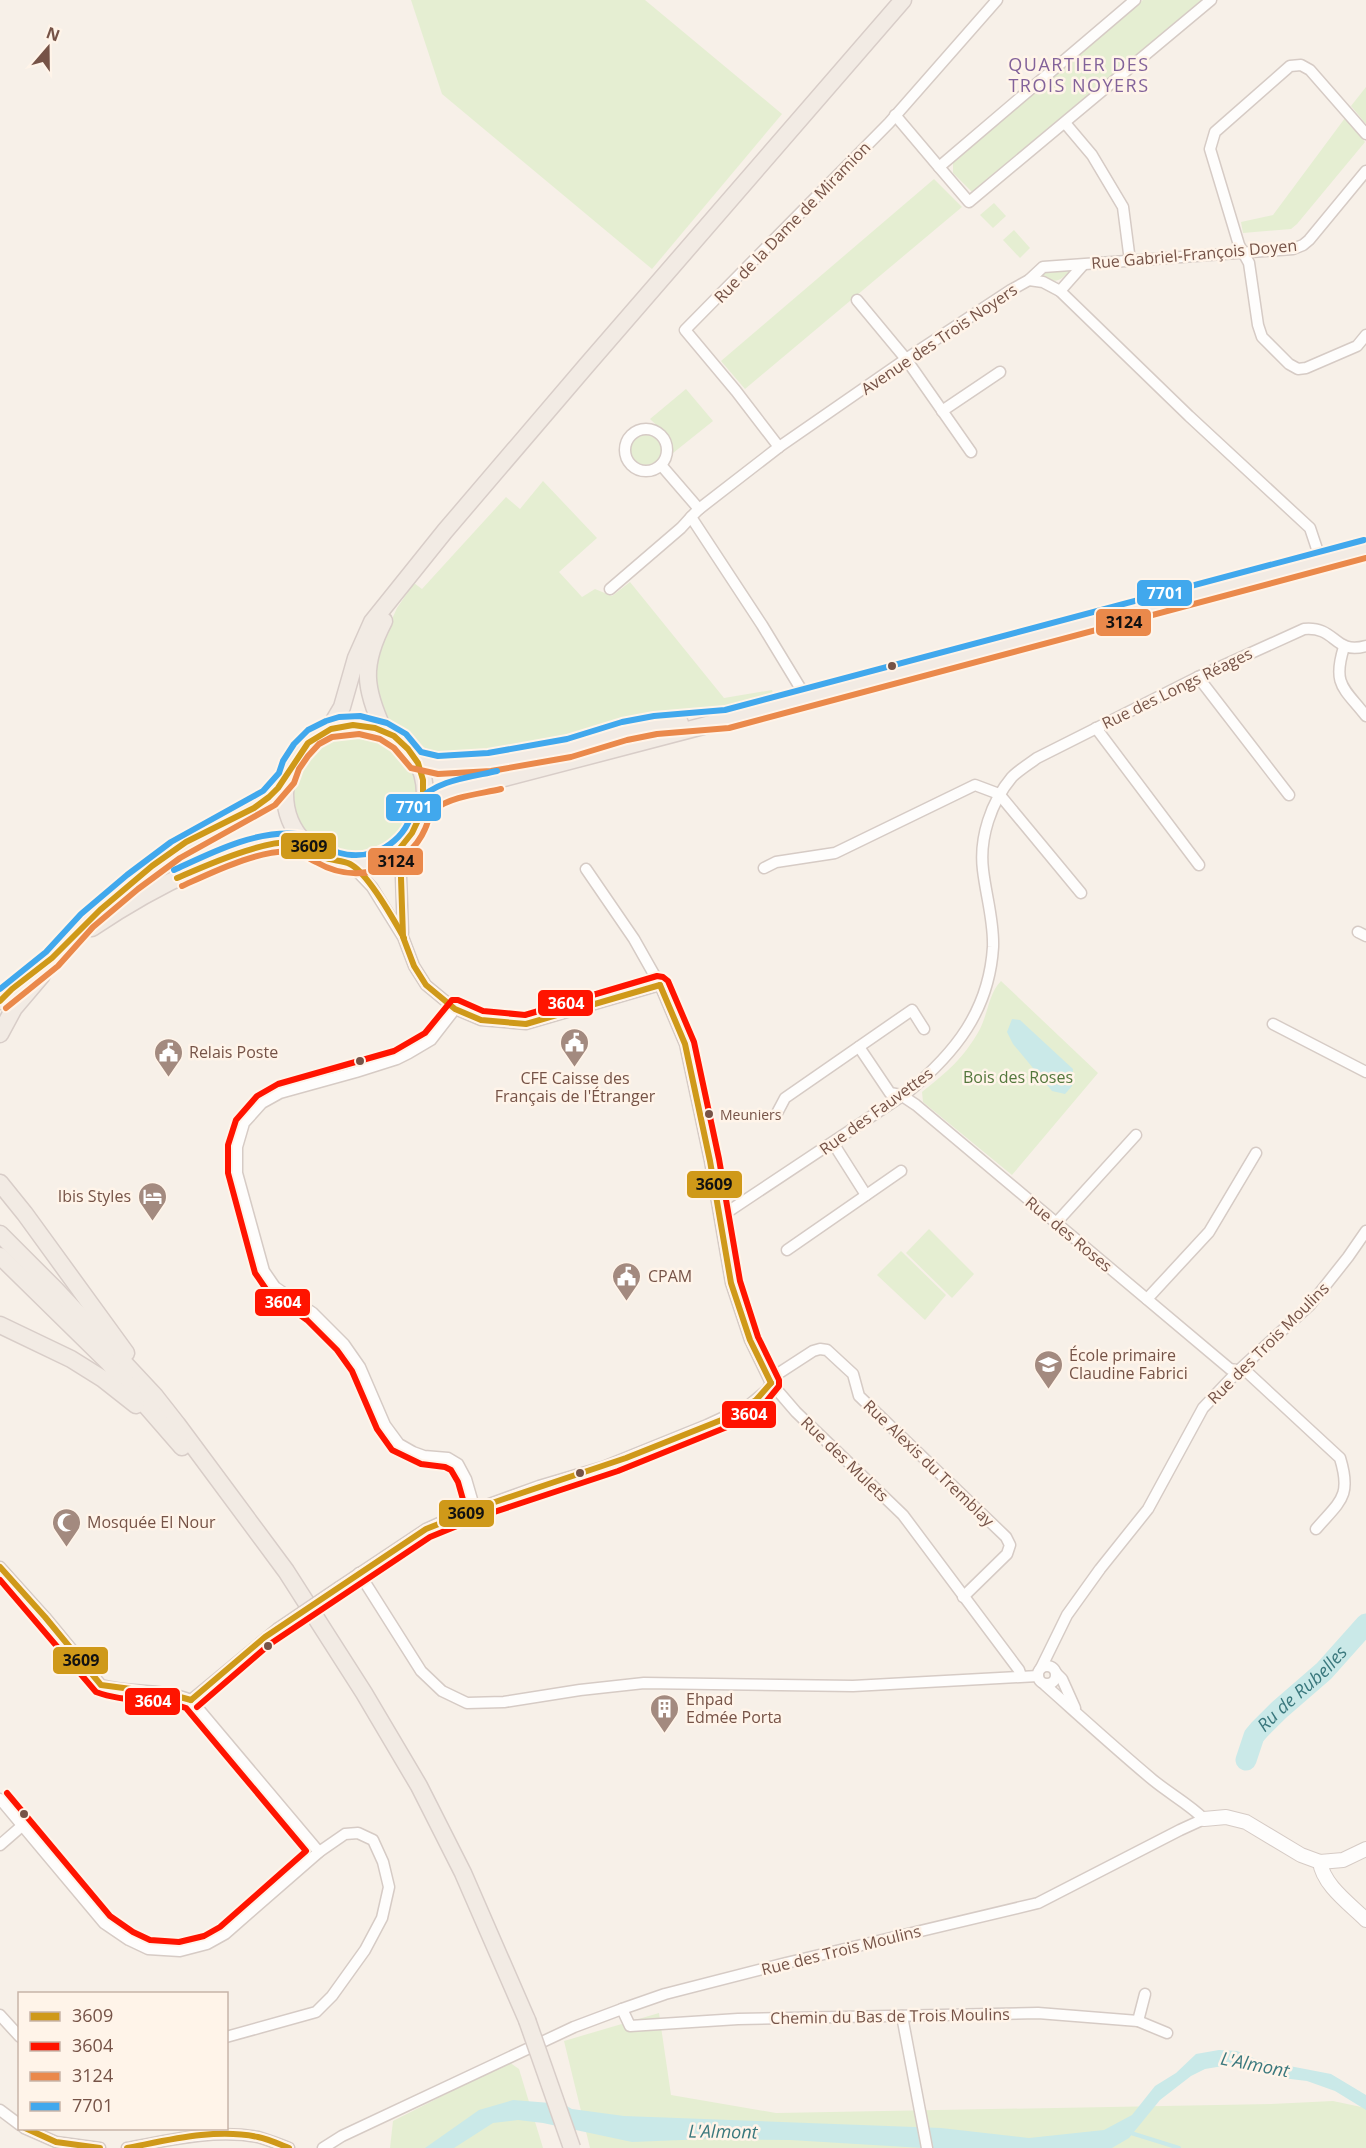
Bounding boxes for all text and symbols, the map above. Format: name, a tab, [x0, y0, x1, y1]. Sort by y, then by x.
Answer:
north arrow	[18, 18, 78, 78]
text: N	[43, 21, 63, 46]
district label: QUARTIER DES TROIS NOYERS	[1008, 52, 1150, 97]
street label: Rue de la Dame de Miramion	[709, 137, 875, 307]
street label: Rue Gabriel-François Doyen	[1090, 234, 1298, 274]
street label: Avenue des Trois Noyers	[857, 278, 1021, 400]
line badge: 7701	[1136, 579, 1193, 607]
text: 7701	[1147, 582, 1183, 604]
line badge: 3124	[1095, 608, 1152, 637]
text: 3124	[1106, 611, 1142, 633]
street label: Rue des Longs Réages	[1098, 642, 1256, 734]
unlabelled marker	[886, 660, 898, 672]
line badge: 7701	[385, 793, 442, 822]
text: 7701	[396, 796, 432, 818]
line badge: 3609	[280, 832, 337, 860]
text: 3609	[291, 835, 327, 857]
line badge: 3124	[367, 847, 424, 876]
text: 3124	[378, 850, 414, 872]
line badge: 3604	[537, 989, 594, 1017]
text: 3604	[548, 992, 584, 1014]
public building icon: CFE Caisse des Français de l'Étranger	[559, 1026, 591, 1068]
public building icon: Relais Poste	[152, 1036, 184, 1078]
place label: Relais Poste	[189, 1041, 278, 1063]
unlabelled marker	[354, 1055, 366, 1067]
street label: Rue des Fauvettes	[815, 1062, 937, 1160]
park label: Bois des Roses	[963, 1066, 1073, 1088]
place label: CFE Caisse des Français de l'Étranger	[495, 1067, 656, 1107]
place label: Meuniers	[720, 1105, 782, 1124]
marker: Meuniers	[703, 1108, 715, 1120]
line badge: 3609	[686, 1170, 743, 1199]
text: 3609	[696, 1173, 732, 1195]
hotel icon: Ibis Styles	[136, 1180, 168, 1222]
place label: Ibis Styles	[58, 1185, 131, 1207]
street label: Rue des Roses	[1021, 1191, 1117, 1277]
public building icon: CPAM	[611, 1260, 643, 1302]
place label: CPAM	[648, 1265, 692, 1287]
street label: Rue des Trois Moulins	[1202, 1277, 1334, 1409]
line badge: 3604	[254, 1288, 311, 1317]
text: 3604	[265, 1291, 301, 1313]
place label: École primaire Claudine Fabrici	[1069, 1344, 1188, 1384]
school or university icon: École primaire Claudine Fabrici	[1032, 1348, 1064, 1390]
street label: Rue Alexis du Tremblay	[859, 1395, 1000, 1532]
line badge: 3604	[721, 1400, 777, 1429]
text: 3604	[731, 1403, 767, 1425]
street label: Rue des Mulets	[796, 1412, 894, 1506]
unlabelled marker	[574, 1467, 586, 1479]
line badge: 3609	[438, 1499, 495, 1528]
text: 3609	[448, 1502, 484, 1524]
mosque icon: Mosquée El Nour	[50, 1506, 82, 1548]
place label: Mosquée El Nour	[87, 1511, 216, 1533]
unlabelled marker	[262, 1640, 274, 1652]
water label: Ru de Rubelles	[1251, 1640, 1352, 1736]
line badge: 3609	[52, 1646, 109, 1675]
text: 3609	[63, 1649, 99, 1671]
line badge: 3604	[124, 1687, 181, 1716]
place label: Ehpad Edmée Porta	[686, 1688, 782, 1728]
text: 3604	[135, 1690, 171, 1712]
building icon: Ehpad Edmée Porta	[649, 1692, 681, 1734]
unlabelled marker	[18, 1808, 30, 1820]
street label: Rue des Trois Moulins	[759, 1920, 923, 1980]
legend	[18, 1992, 228, 2130]
text: 3609	[72, 2003, 113, 2027]
street label: Chemin du Bas de Trois Moulins	[770, 2003, 1010, 2029]
text: 3604	[72, 2033, 113, 2057]
water label: L'Almont	[1219, 2046, 1293, 2083]
text: 3124	[72, 2063, 113, 2087]
text: 7701	[72, 2093, 113, 2117]
water label: L'Almont	[688, 2118, 759, 2144]

